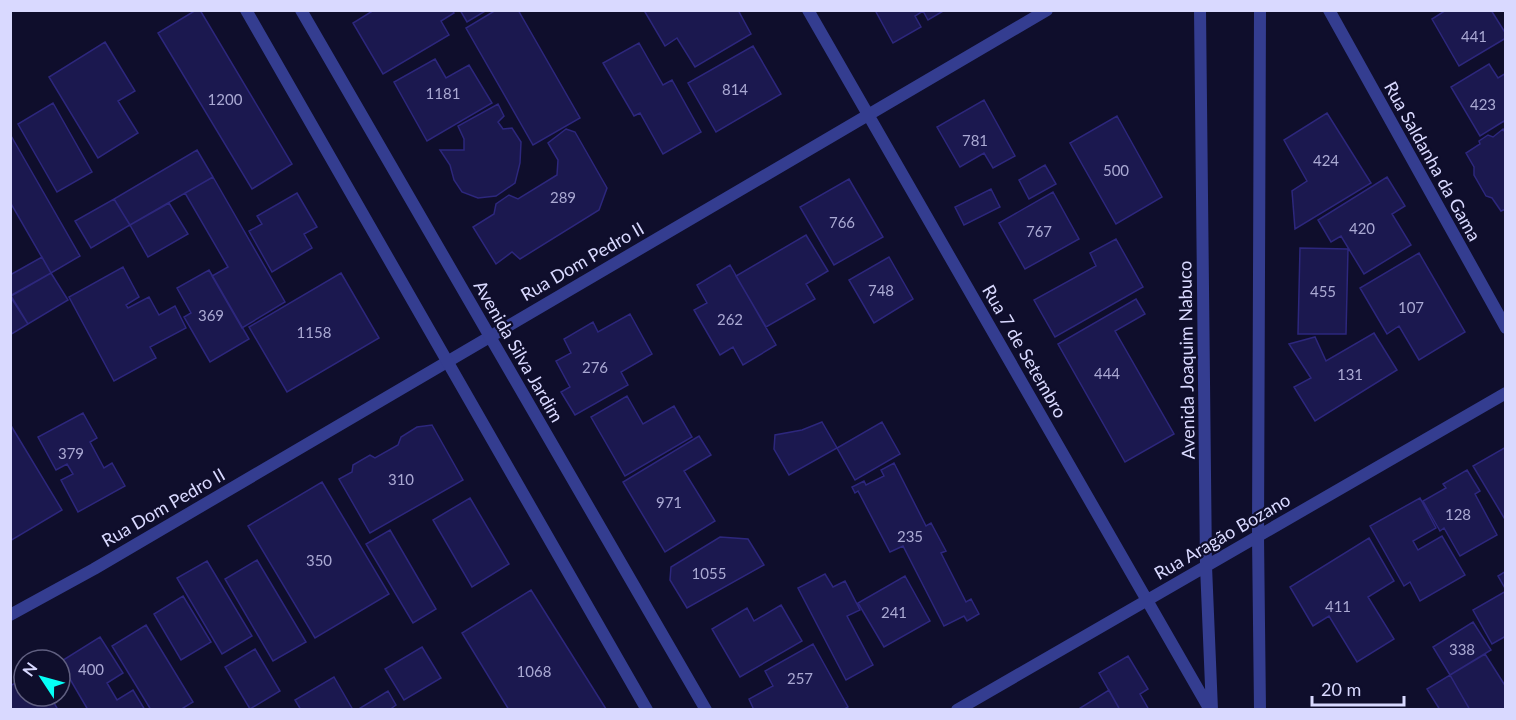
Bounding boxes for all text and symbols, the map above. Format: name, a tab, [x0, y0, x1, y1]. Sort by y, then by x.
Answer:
house number: 441	[1461, 27, 1487, 45]
street label: Rua Saldanha da Gama	[1380, 77, 1486, 245]
house number: 814	[722, 80, 748, 98]
house number: 1181	[426, 84, 460, 102]
house number: 1200	[208, 90, 243, 108]
house number: 423	[1470, 95, 1496, 113]
house number: 781	[962, 131, 988, 149]
house number: 424	[1313, 151, 1339, 169]
house number: 500	[1103, 161, 1129, 179]
house number: 289	[550, 188, 576, 206]
house number: 766	[829, 213, 855, 231]
street label: Rua Dom Pedro II	[516, 217, 648, 305]
house number: 420	[1349, 219, 1375, 237]
house number: 767	[1026, 222, 1052, 240]
street label: Avenida Joaquim Nabuco	[1173, 260, 1199, 460]
street label: Avenida Silva Jardim	[469, 276, 569, 426]
house number: 748	[868, 281, 894, 299]
street label: Rua 7 de Setembro	[978, 281, 1072, 421]
house number: 455	[1310, 282, 1336, 300]
house number: 107	[1398, 298, 1424, 316]
house number: 369	[198, 306, 224, 324]
house number: 262	[717, 310, 743, 328]
house number: 1158	[297, 323, 331, 341]
house number: 276	[582, 358, 608, 376]
house number: 444	[1094, 364, 1120, 382]
house number: 131	[1337, 365, 1363, 383]
house number: 379	[58, 444, 84, 462]
street label: Rua Dom Pedro II	[97, 463, 229, 551]
house number: 310	[388, 470, 414, 488]
street label: Rua Aragão Bozano	[1150, 488, 1294, 584]
house number: 971	[656, 493, 682, 511]
house number: 128	[1445, 505, 1471, 523]
house number: 235	[897, 527, 923, 545]
house number: 350	[306, 551, 332, 569]
house number: 1055	[692, 564, 726, 582]
house number: 411	[1325, 597, 1351, 615]
house number: 241	[881, 603, 907, 621]
house number: 338	[1449, 640, 1475, 658]
north arrow	[12, 648, 72, 708]
text: N	[18, 658, 41, 679]
house number: 400	[78, 660, 104, 678]
house number: 1068	[517, 662, 551, 680]
house number: 257	[787, 669, 813, 687]
scale bar	[1312, 669, 1404, 707]
text: 20 m	[1321, 678, 1361, 700]

